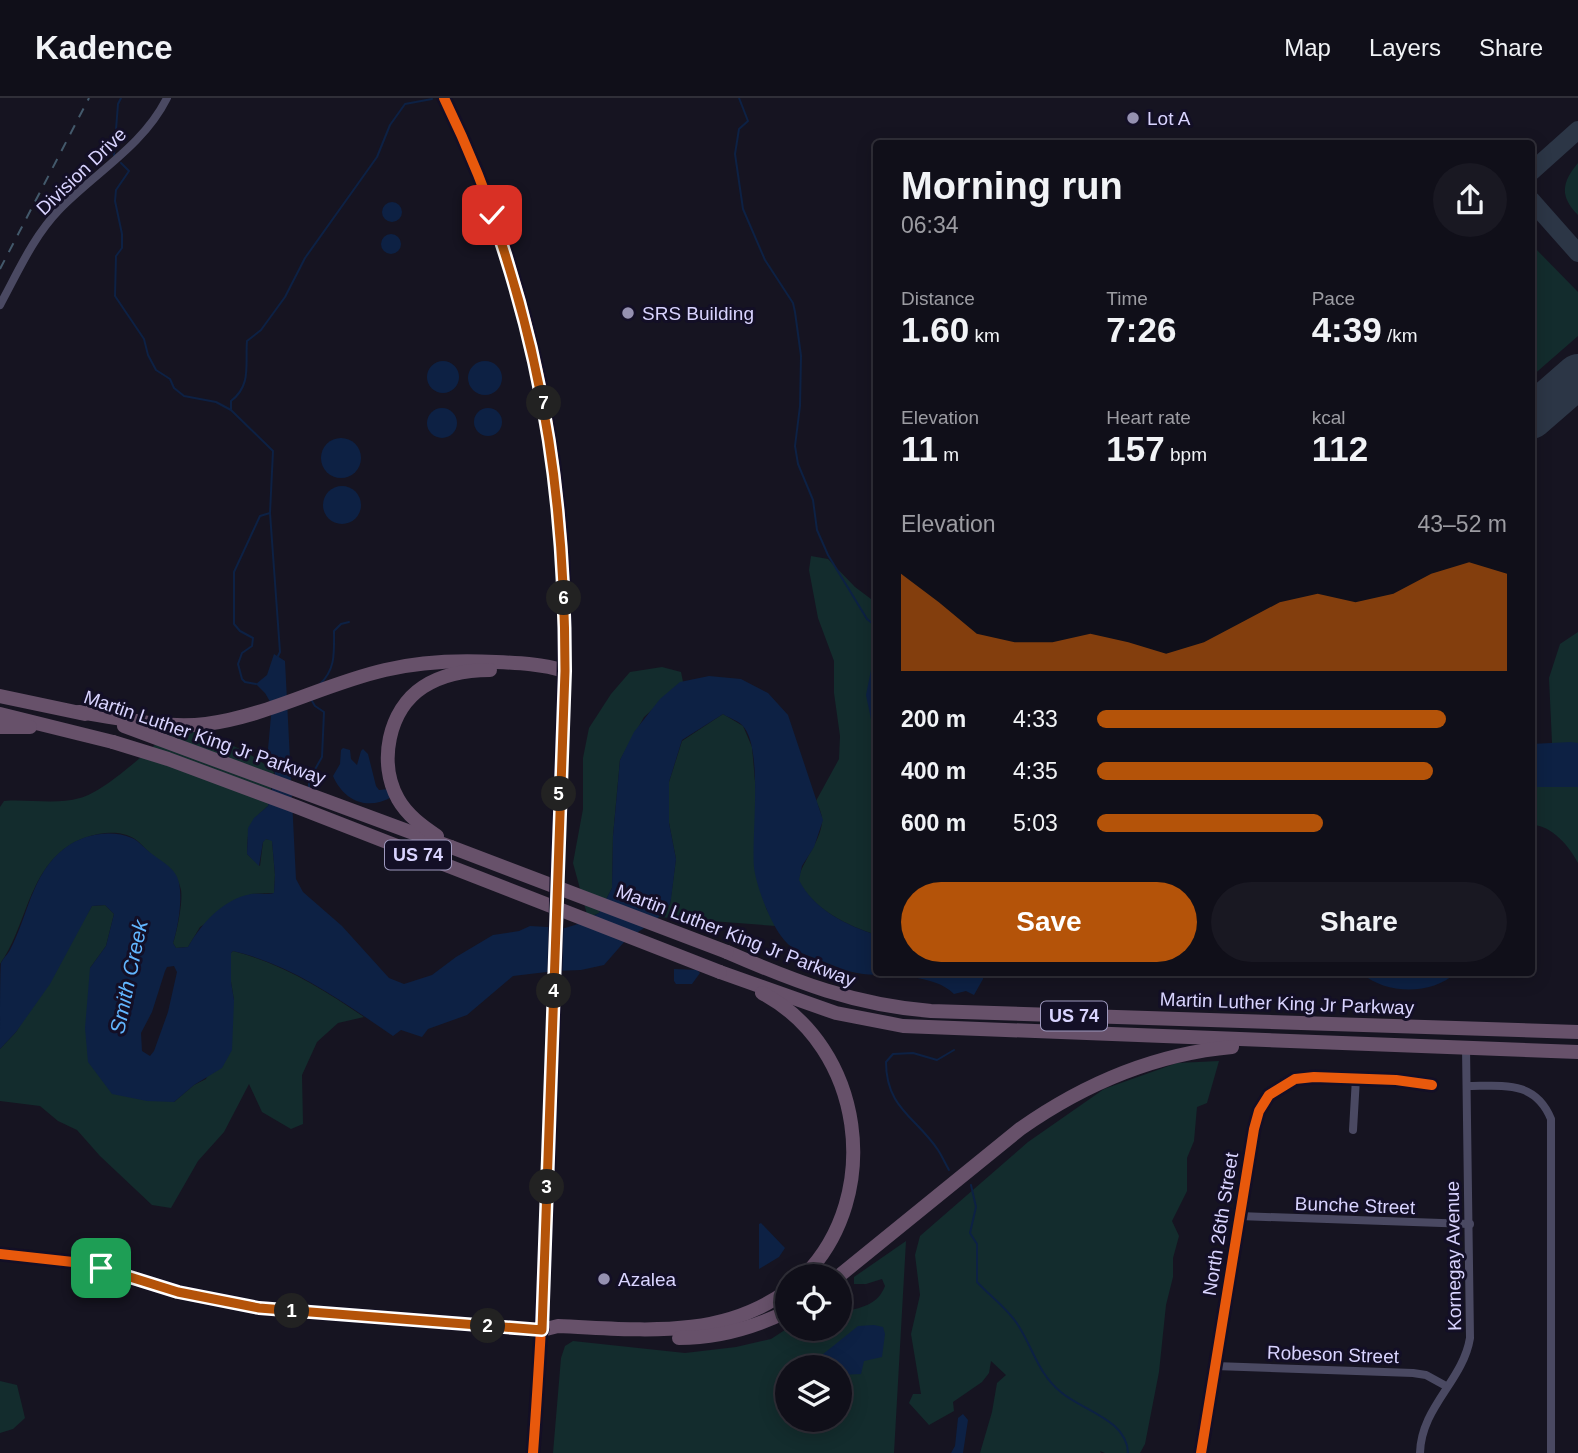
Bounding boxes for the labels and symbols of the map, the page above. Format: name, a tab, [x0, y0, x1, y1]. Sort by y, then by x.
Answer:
place label: Lot A	[1147, 108, 1191, 129]
marker: Lot A	[1125, 110, 1141, 126]
street label: Division Drive	[32, 123, 130, 219]
pin	[462, 185, 522, 245]
place label: SRS Building	[642, 303, 754, 324]
marker: SRS Building	[620, 305, 636, 321]
pin: 7	[526, 386, 562, 420]
pin: 6	[546, 580, 582, 616]
street label: Martin Luther King Jr Parkway	[81, 686, 329, 789]
pin: 5	[542, 776, 576, 812]
road number: US 74	[385, 840, 451, 870]
street label: Martin Luther King Jr Parkway	[613, 880, 859, 991]
water label: Smith Creek	[105, 917, 152, 1036]
pin: 4	[536, 974, 572, 1008]
street label: Martin Luther King Jr Parkway	[1159, 989, 1415, 1018]
road number: US 74	[1041, 1001, 1107, 1030]
street label: North 26th Street	[1199, 1150, 1242, 1297]
pin: 3	[530, 1170, 564, 1204]
street label: Kornegay Avenue	[1442, 1181, 1465, 1331]
street label: Bunche Street	[1294, 1193, 1416, 1218]
pin	[71, 1238, 131, 1298]
place label: Azalea	[618, 1269, 677, 1290]
marker: Azalea	[596, 1271, 612, 1287]
pin: 1	[274, 1294, 310, 1328]
pin: 2	[470, 1308, 505, 1344]
street label: Robeson Street	[1267, 1342, 1400, 1367]

